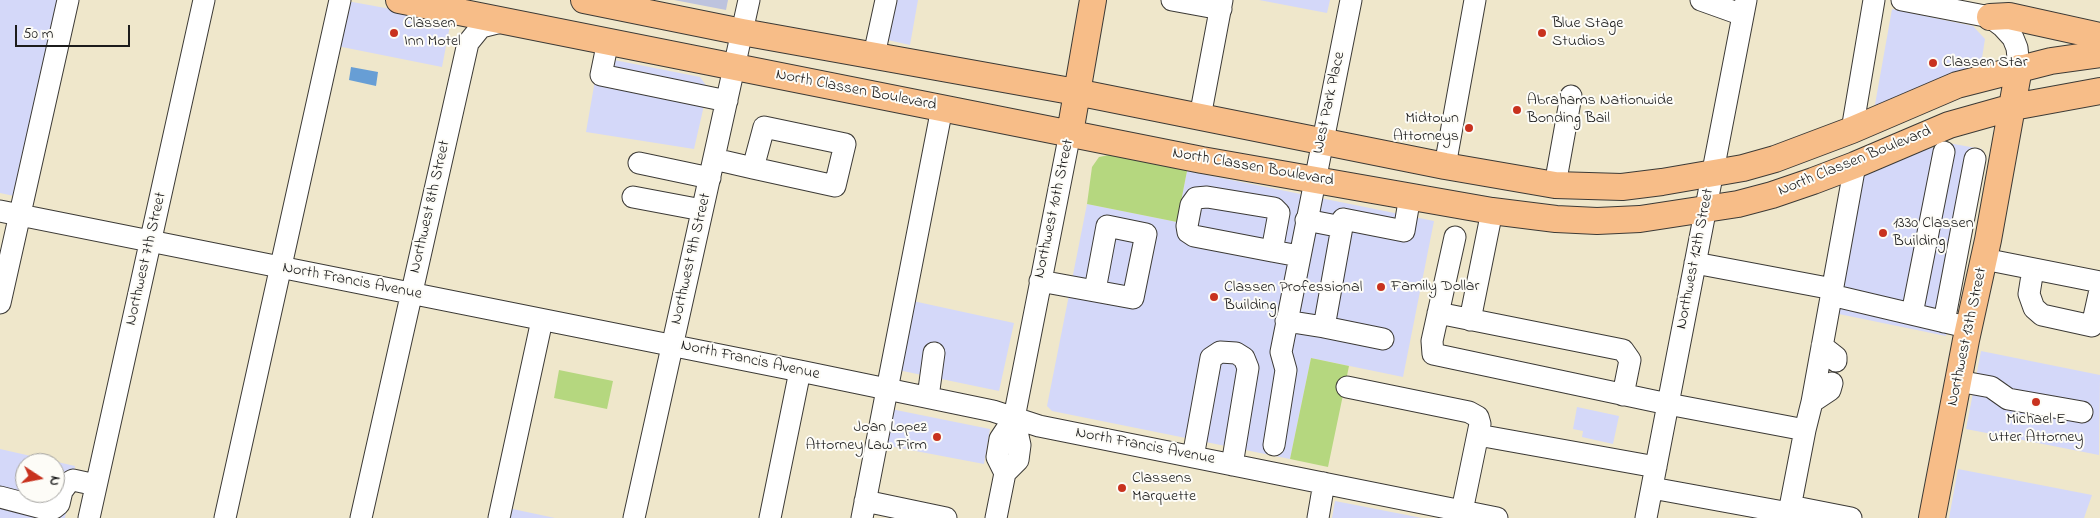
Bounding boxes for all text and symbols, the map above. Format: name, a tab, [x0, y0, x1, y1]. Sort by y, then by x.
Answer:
place label: Classen Inn Motel	[404, 14, 461, 52]
place label: Blue Stage Studios	[1552, 14, 1623, 52]
scale bar	[18, 15, 132, 47]
text: 50 m	[23, 23, 53, 45]
marker: Classen Inn Motel	[388, 27, 400, 39]
marker: Blue Stage Studios	[1536, 27, 1548, 39]
street label: West Park Place	[1310, 50, 1350, 156]
place label: Classen Star	[1943, 53, 2028, 73]
marker: Classen Star	[1927, 57, 1939, 69]
street label: North Classen Boulevard	[774, 66, 938, 116]
place label: Abrahams Nationwide Bonding Bail	[1527, 91, 1673, 129]
marker: Abrahams Nationwide Bonding Bail	[1511, 104, 1523, 116]
place label: Midtown Attorneys	[1393, 109, 1459, 147]
marker: Midtown Attorneys	[1463, 122, 1475, 134]
street label: North Classen Boulevard	[1776, 123, 1934, 201]
street label: Northwest 10th Street	[1031, 138, 1079, 280]
street label: Northwest 8th Street	[406, 139, 456, 275]
street label: North Classen Boulevard	[1171, 144, 1335, 192]
street label: Northwest 12th Street	[1673, 187, 1719, 331]
street label: Northwest 7th Street	[122, 191, 172, 327]
street label: Northwest 9th Street	[668, 191, 716, 327]
place label: 1330 Classen Building	[1893, 214, 1974, 252]
marker: 1330 Classen Building	[1877, 227, 1889, 239]
street label: North Francis Avenue	[281, 259, 423, 305]
street label: Northwest 13th Street	[1944, 266, 1992, 408]
place label: Family Dollar	[1391, 277, 1479, 297]
place label: Classen Professional Building	[1224, 278, 1362, 316]
marker: Family Dollar	[1375, 281, 1387, 293]
marker: Classen Professional Building	[1208, 291, 1220, 303]
street label: North Francis Avenue	[679, 337, 821, 385]
marker: Michael E Utter Attorney	[2030, 396, 2042, 408]
place label: Michael E Utter Attorney	[1989, 410, 2083, 448]
place label: Joan Lopez Attorney Law Firm	[805, 418, 927, 456]
street label: North Francis Avenue	[1074, 424, 1216, 470]
marker: Joan Lopez Attorney Law Firm	[931, 431, 943, 443]
north arrow	[15, 453, 65, 503]
place label: Classens Marquette	[1132, 469, 1196, 507]
text: N	[43, 474, 65, 487]
marker: Classens Marquette	[1116, 482, 1128, 494]

